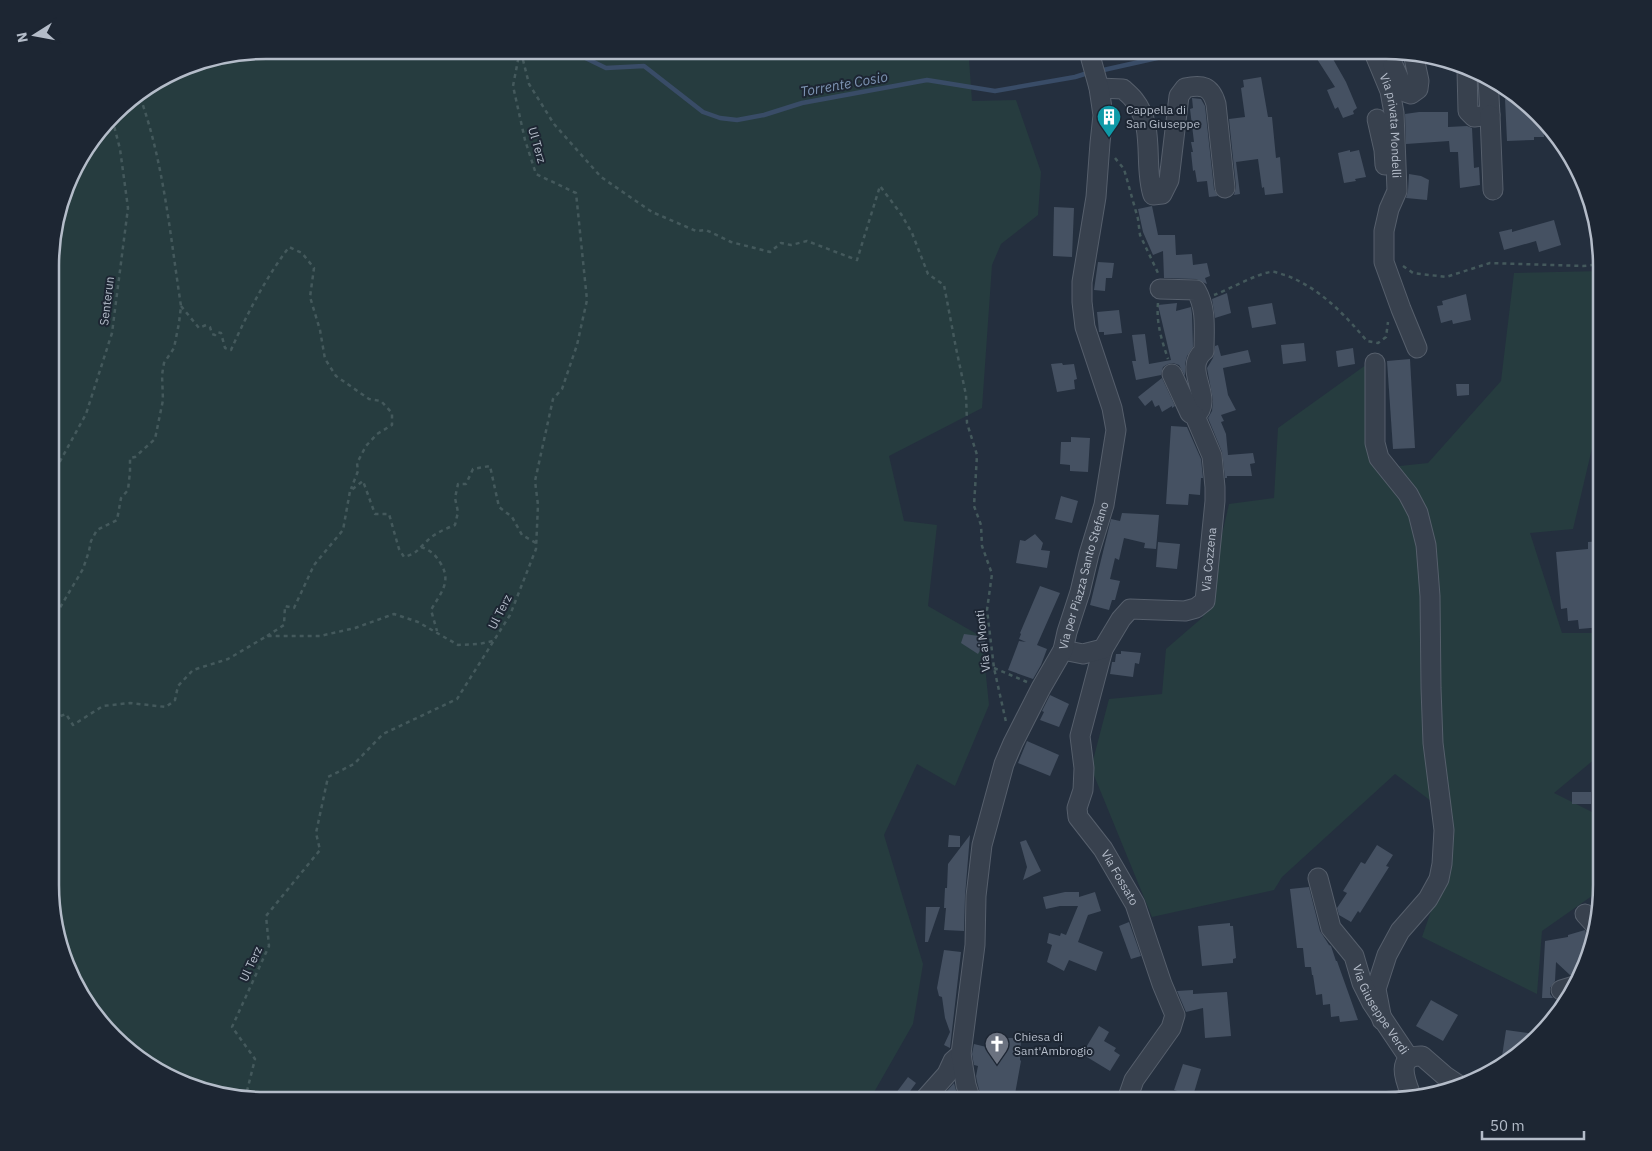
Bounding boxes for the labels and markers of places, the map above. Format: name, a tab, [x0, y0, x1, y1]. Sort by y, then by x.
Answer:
place label: Cappella di San Giuseppe	[1126, 102, 1201, 131]
building icon: Cappella di San Giuseppe	[1096, 104, 1122, 138]
place label: Chiesa di Sant'Ambrogio	[1014, 1029, 1093, 1058]
church icon: Chiesa di Sant'Ambrogio	[984, 1031, 1010, 1065]

